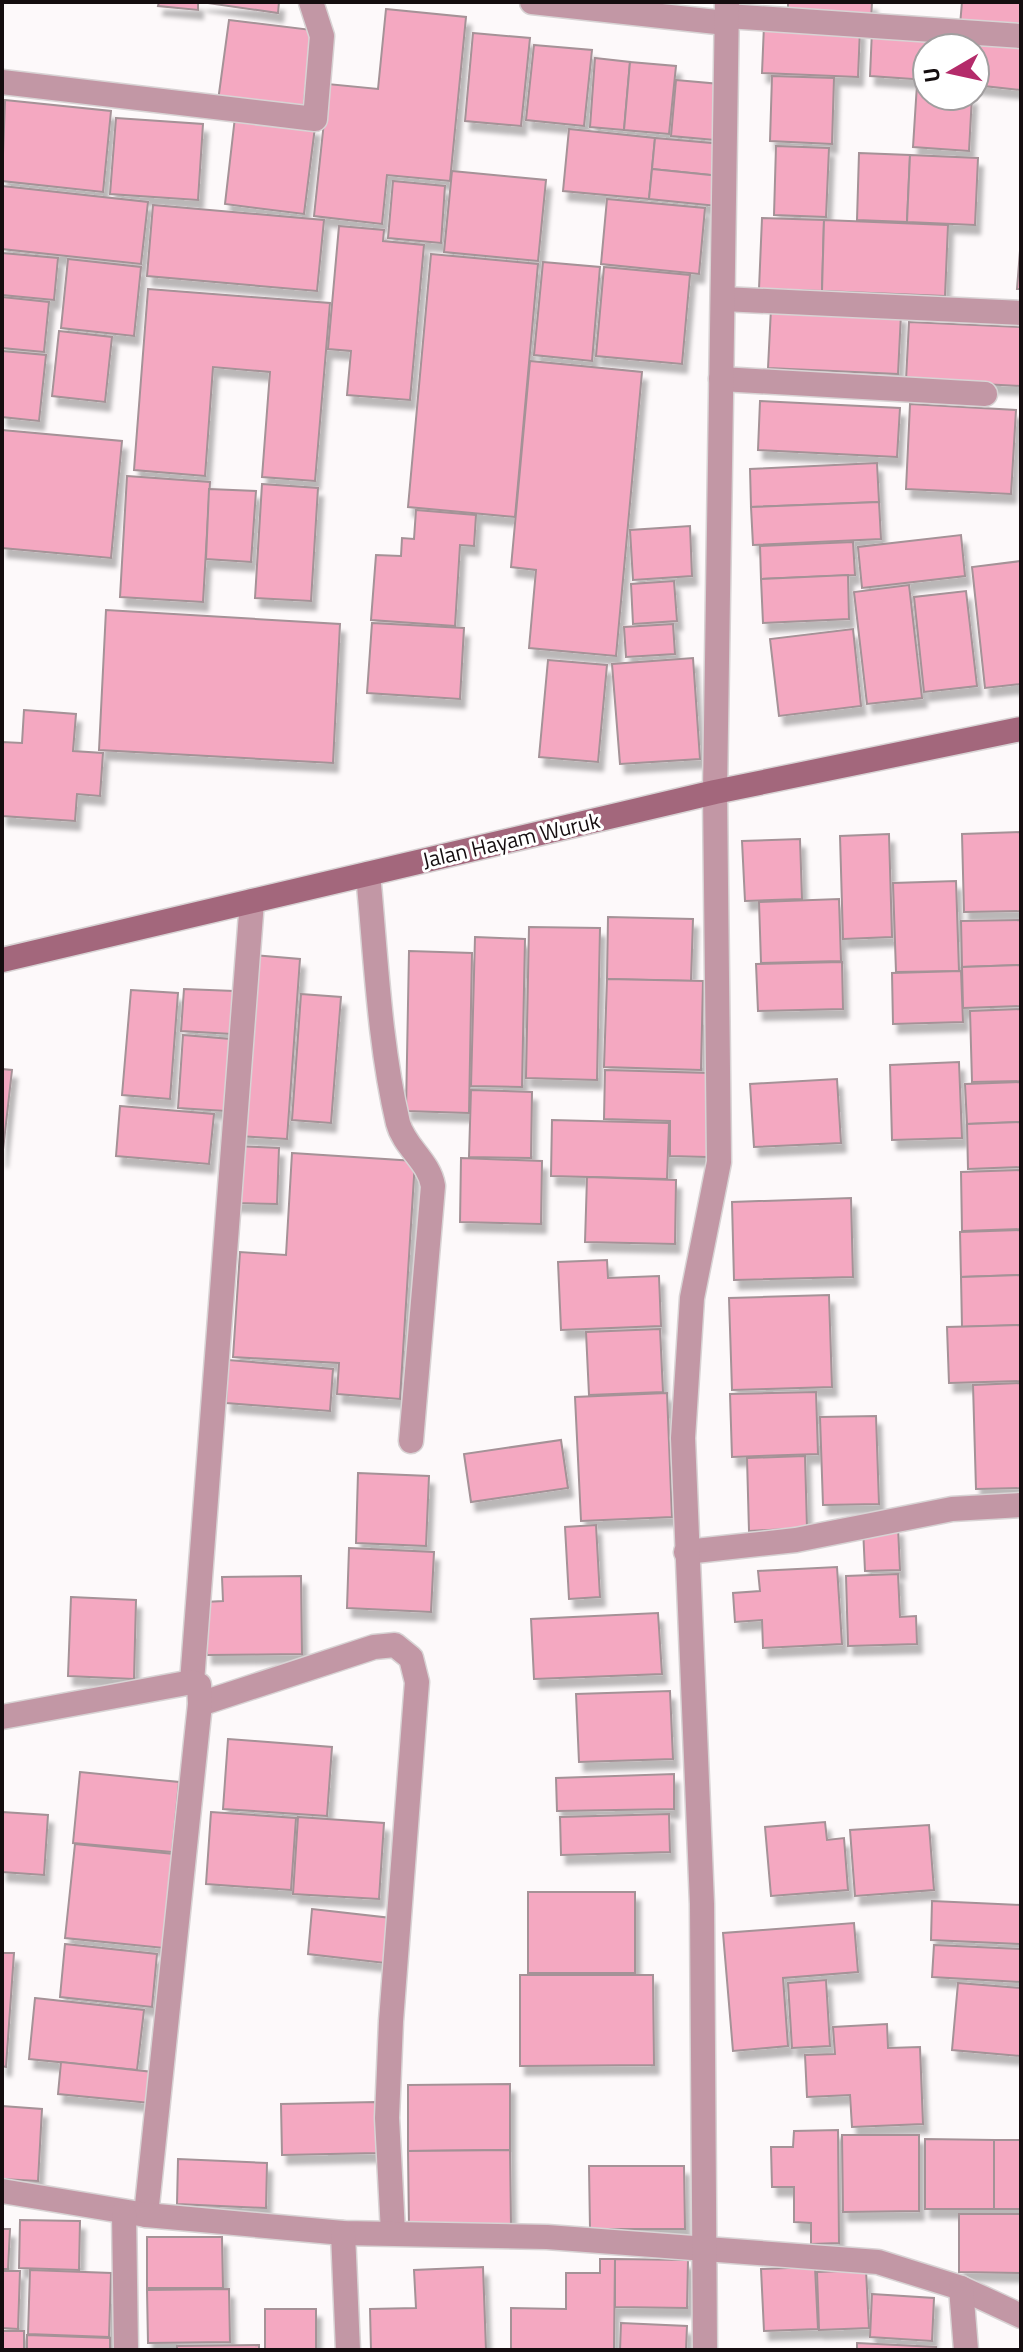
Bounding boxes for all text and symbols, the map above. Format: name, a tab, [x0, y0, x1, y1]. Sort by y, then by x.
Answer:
north arrow	[911, 32, 991, 112]
text: U	[913, 65, 949, 85]
street label: Jalan Hayam Wuruk	[419, 803, 604, 877]

